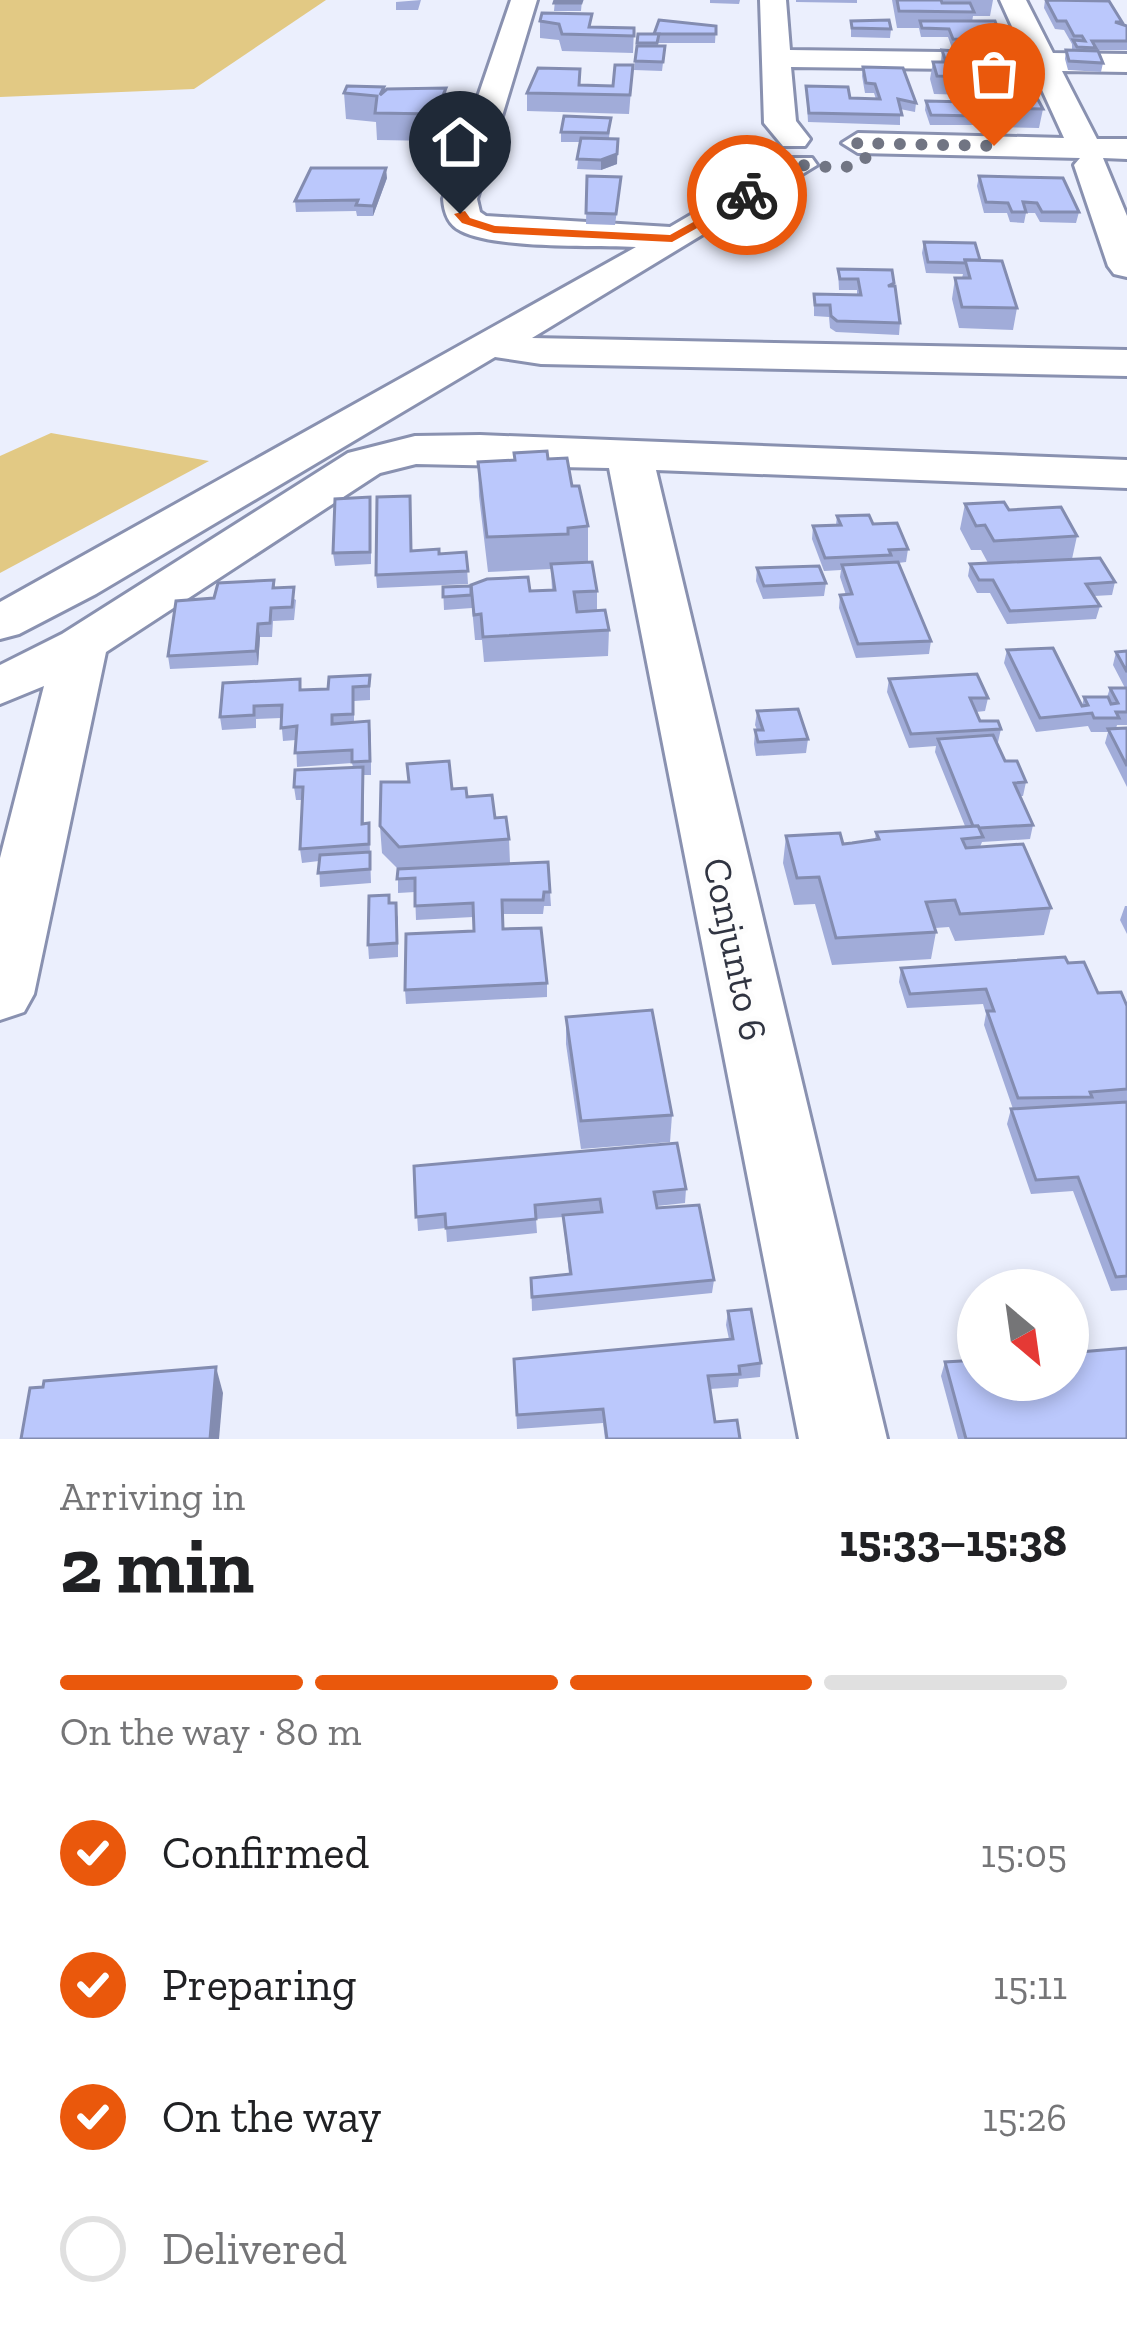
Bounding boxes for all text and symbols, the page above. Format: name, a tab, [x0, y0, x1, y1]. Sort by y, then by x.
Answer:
pin	[943, 23, 1045, 146]
icon: bag	[961, 41, 1027, 107]
pin	[409, 91, 511, 214]
icon: home	[427, 109, 493, 175]
courier	[687, 135, 807, 255]
icon: bike	[714, 162, 780, 228]
street label: Conjunto 6	[693, 853, 778, 1045]
north arrow	[957, 1269, 1089, 1401]
map controls	[957, 1269, 1089, 1401]
text: Arriving in	[60, 1473, 245, 1520]
text: 15:33–15:38	[840, 1514, 1067, 1568]
text: 2 min	[60, 1518, 254, 1612]
text: On the way · 80 m	[60, 1708, 361, 1755]
icon: check	[60, 1820, 126, 1886]
text: Confirmed	[162, 1826, 369, 1880]
text: 15:05	[981, 1830, 1067, 1877]
icon: check	[60, 1952, 126, 2018]
text: Preparing	[162, 1958, 356, 2012]
text: 15:11	[993, 1962, 1067, 2009]
icon: check	[60, 2084, 126, 2150]
text: On the way	[162, 2090, 381, 2144]
text: 15:26	[982, 2094, 1067, 2141]
text: Delivered	[162, 2222, 347, 2276]

